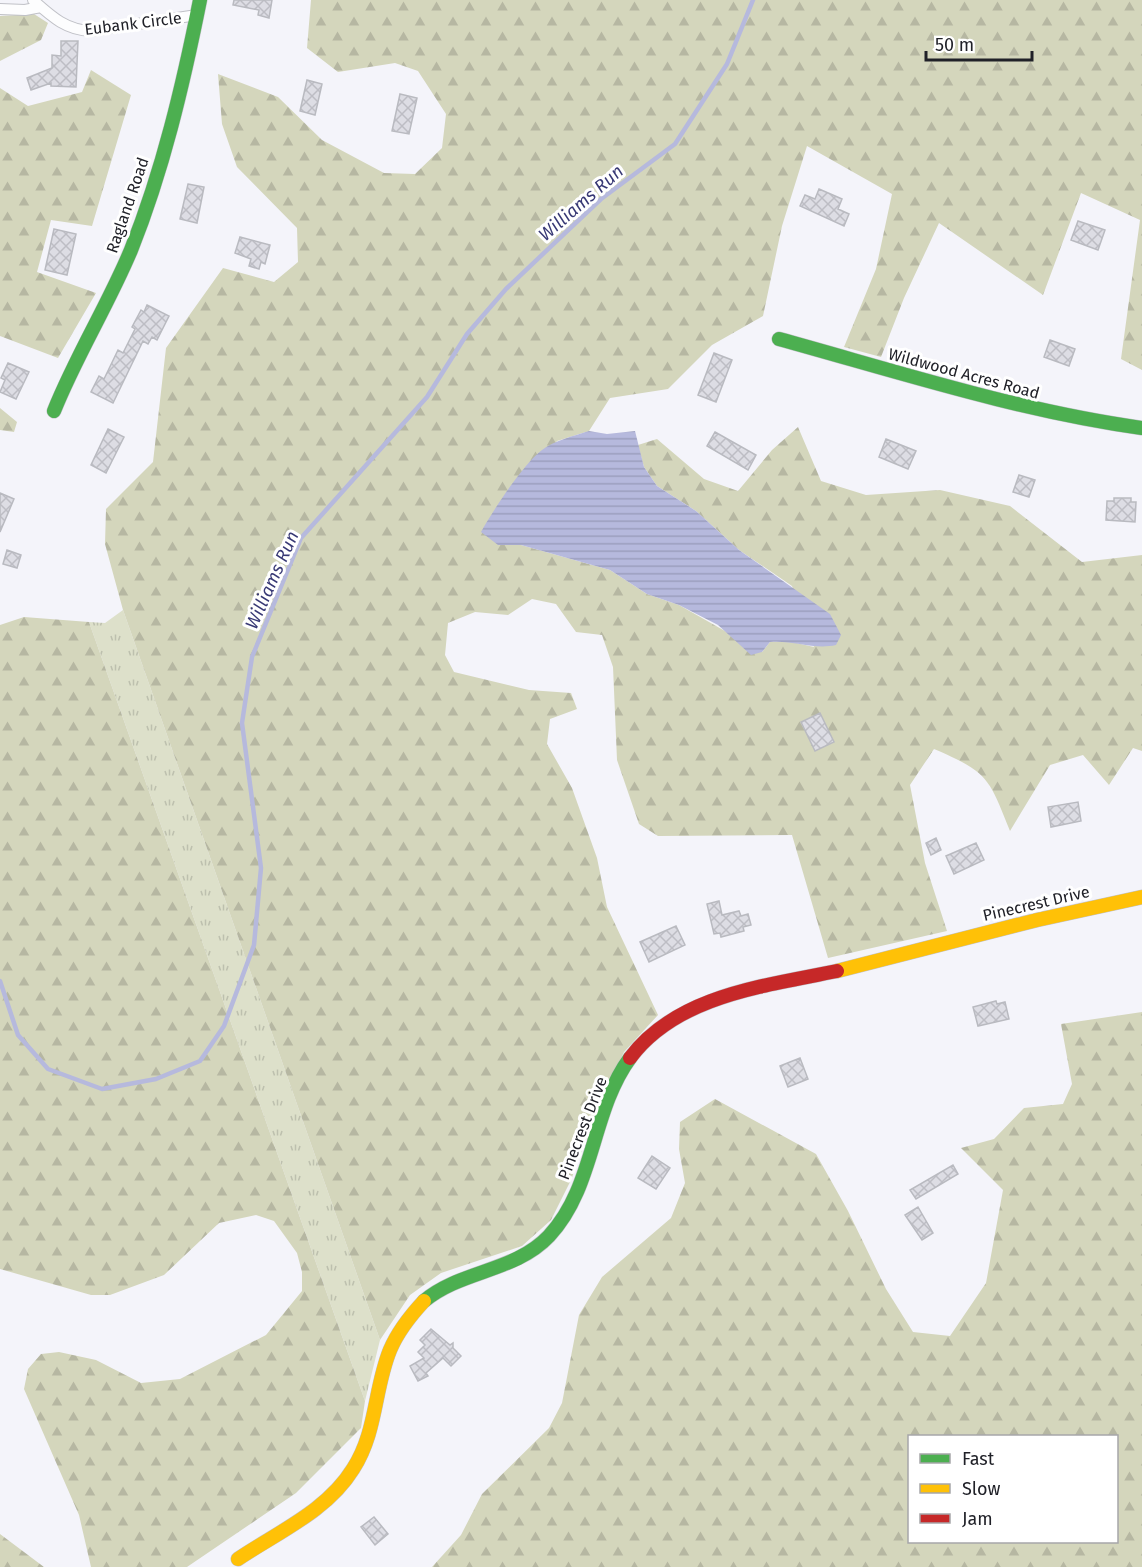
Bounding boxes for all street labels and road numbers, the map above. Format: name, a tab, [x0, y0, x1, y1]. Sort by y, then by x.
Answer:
street label: Eubank Circle	[83, 8, 183, 39]
street label: Ragland Road	[102, 155, 153, 255]
street label: Wildwood Acres Road	[886, 344, 1042, 403]
street label: Pinecrest Drive	[981, 882, 1091, 925]
street label: Pinecrest Drive	[554, 1074, 611, 1182]

